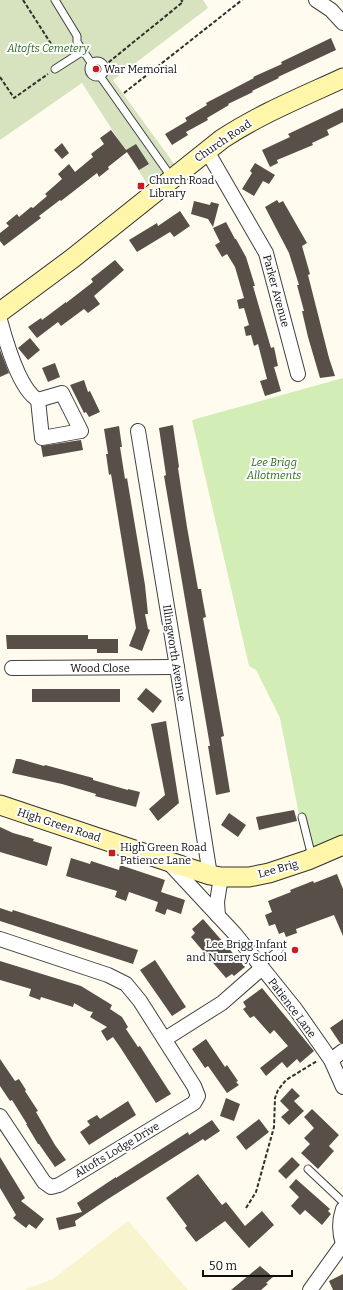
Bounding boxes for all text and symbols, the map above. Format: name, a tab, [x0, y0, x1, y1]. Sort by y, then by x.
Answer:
park label: Altofts Cemetery	[6, 42, 90, 55]
place label: War Memorial	[104, 63, 177, 76]
marker: War Memorial	[91, 64, 101, 74]
street label: Church Road	[192, 117, 254, 165]
place label: Church Road Library	[149, 174, 215, 200]
marker: Church Road Library	[136, 181, 146, 191]
street label: Parker Avenue	[260, 253, 292, 329]
park label: Lee Brigg Allotments	[246, 456, 301, 482]
street label: Illingworth Avenue	[160, 604, 188, 702]
street label: Wood Close	[70, 662, 130, 675]
street label: High Green Road	[16, 805, 103, 845]
place label: High Green Road Patience Lane	[120, 841, 207, 867]
marker: High Green Road Patience Lane	[107, 848, 117, 858]
street label: Lee Brig	[256, 857, 300, 881]
place label: Lee Brigg Infant and Nursery School	[186, 938, 287, 964]
marker: Lee Brigg Infant and Nursery School	[290, 945, 300, 955]
street label: Patience Lane	[265, 976, 319, 1040]
street label: Altofts Lodge Drive	[72, 1120, 162, 1180]
scale bar	[203, 1252, 292, 1278]
text: 50 m	[209, 1259, 238, 1273]

